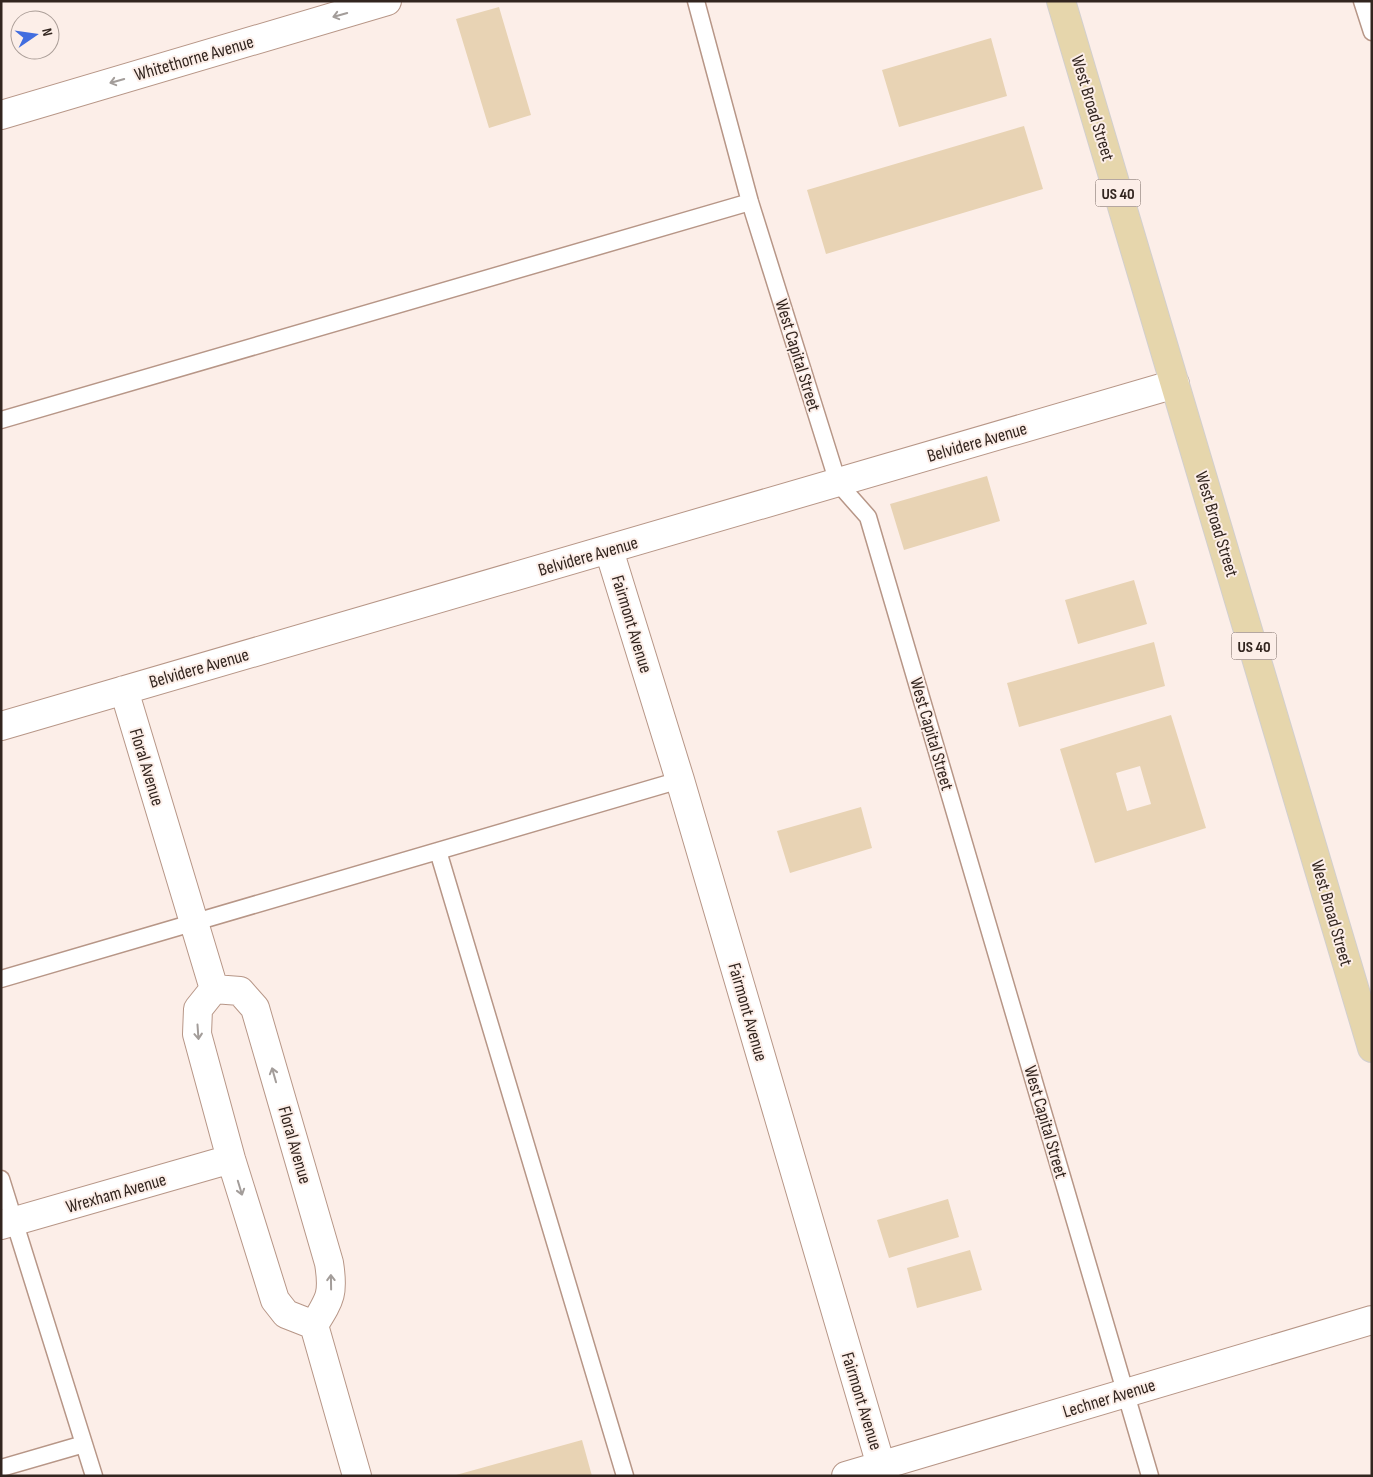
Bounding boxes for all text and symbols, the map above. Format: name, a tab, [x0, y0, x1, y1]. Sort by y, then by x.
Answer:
north arrow	[10, 10, 60, 60]
one-way arrow	[332, 11, 348, 20]
text: N	[38, 27, 56, 38]
street label: Whitethorne Avenue	[132, 31, 256, 86]
street label: West Broad Street	[1067, 53, 1119, 164]
one-way arrow	[109, 76, 125, 86]
road number: US 40	[1096, 180, 1140, 207]
street label: West Capital Street	[771, 297, 825, 414]
street label: Belvidere Avenue	[925, 418, 1029, 467]
street label: West Broad Street	[1191, 469, 1243, 580]
street label: Belvidere Avenue	[536, 532, 640, 581]
street label: Fairmont Avenue	[607, 573, 656, 676]
road number: US 40	[1232, 632, 1276, 659]
street label: Belvidere Avenue	[147, 644, 251, 693]
street label: West Capital Street	[905, 675, 958, 793]
street label: Floral Avenue	[125, 726, 168, 808]
street label: West Broad Street	[1306, 858, 1357, 969]
street label: Fairmont Avenue	[723, 961, 772, 1064]
one-way arrow	[194, 1023, 203, 1039]
street label: West Capital Street	[1019, 1063, 1072, 1181]
one-way arrow	[269, 1067, 278, 1083]
street label: Floral Avenue	[273, 1104, 316, 1186]
street label: Wrexham Avenue	[64, 1169, 169, 1218]
one-way arrow	[235, 1180, 245, 1196]
one-way arrow	[326, 1274, 336, 1290]
street label: Fairmont Avenue	[837, 1350, 886, 1453]
street label: Lechner Avenue	[1060, 1374, 1158, 1422]

